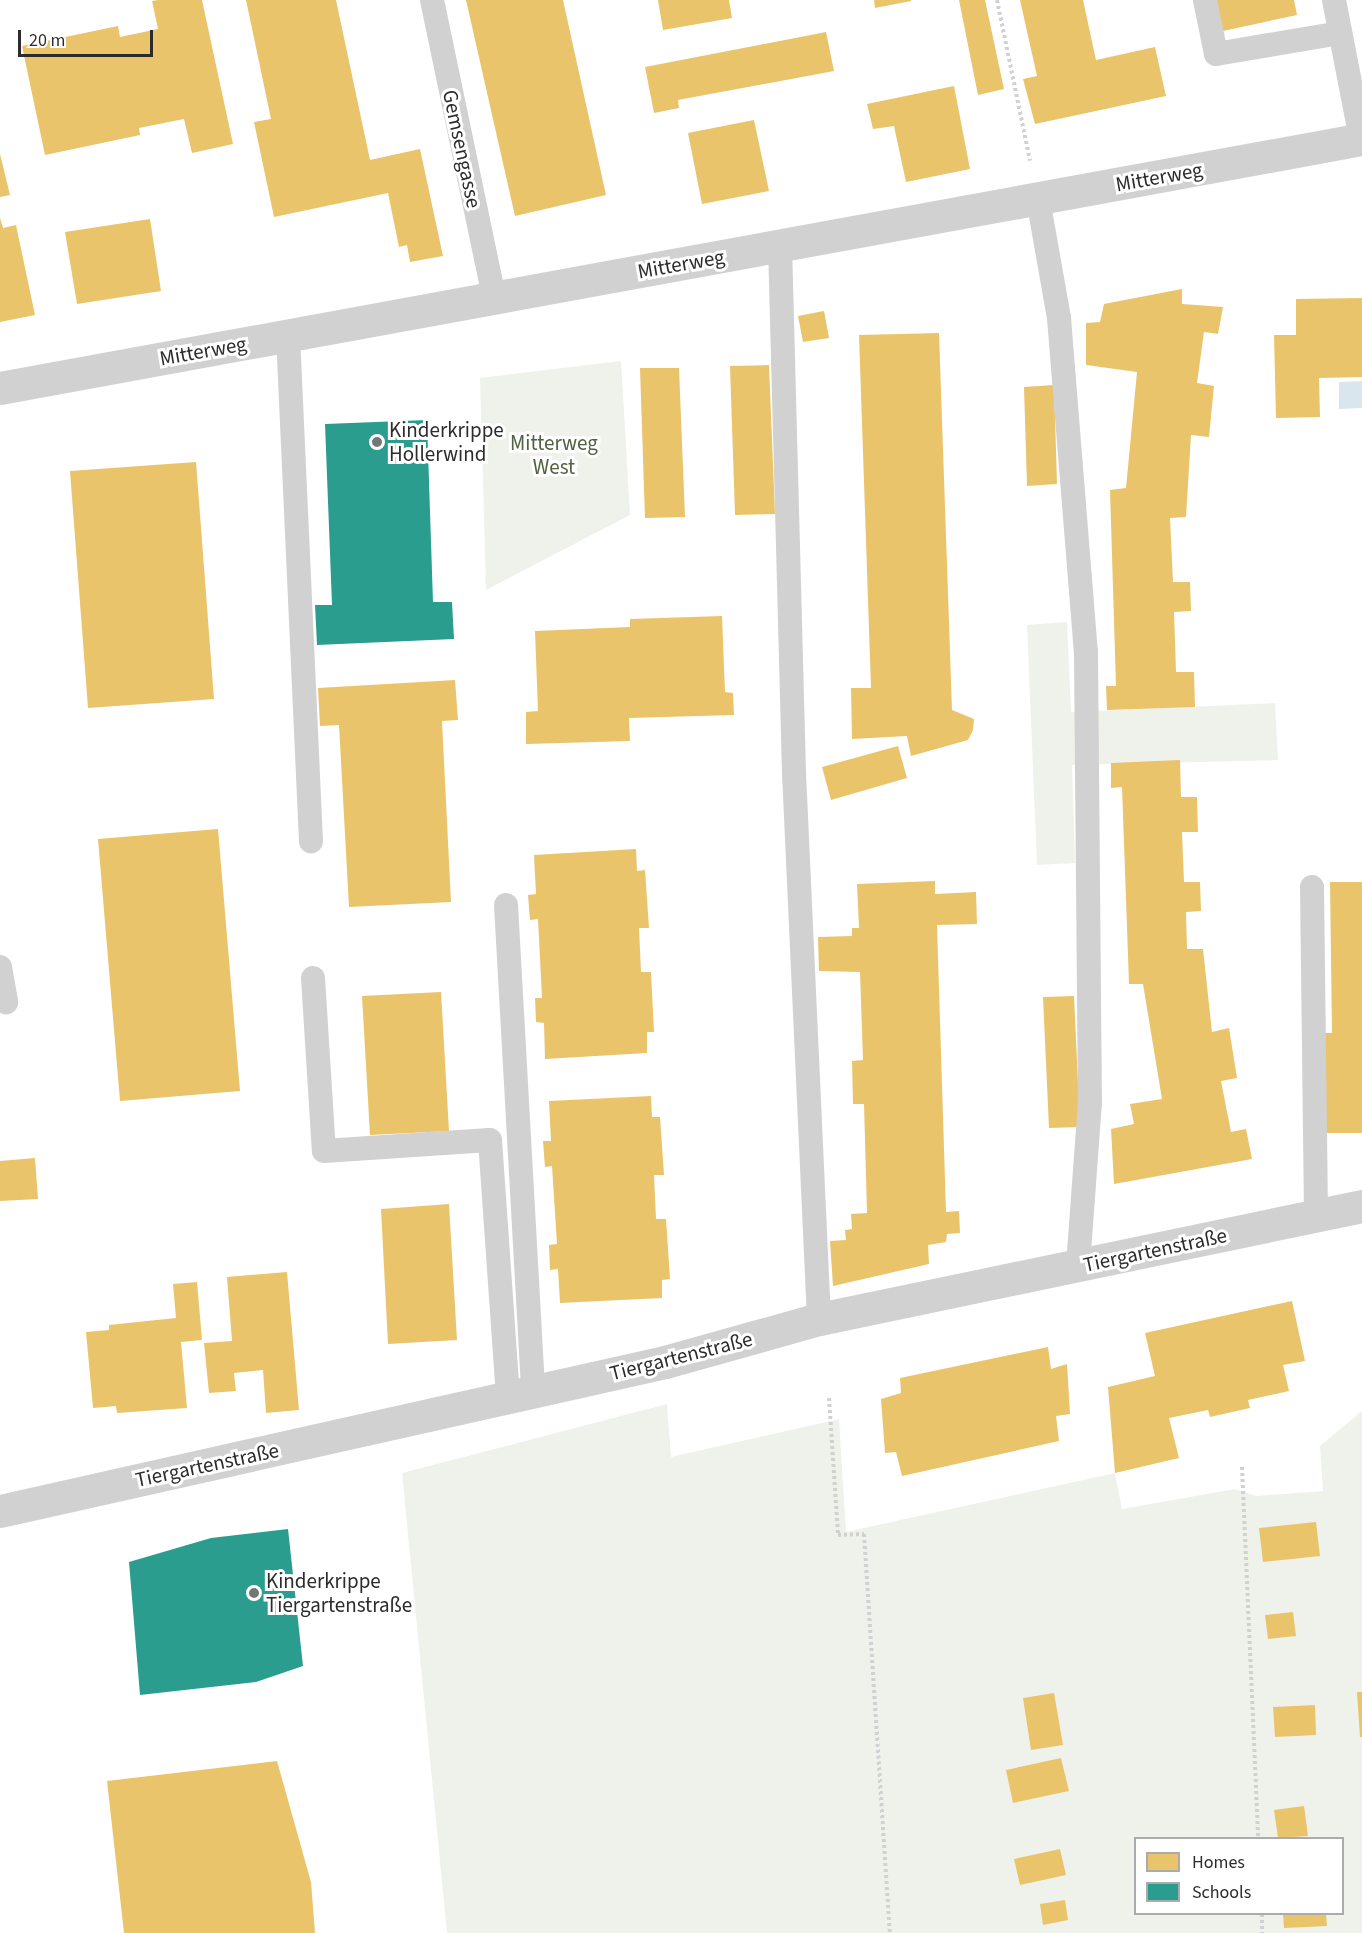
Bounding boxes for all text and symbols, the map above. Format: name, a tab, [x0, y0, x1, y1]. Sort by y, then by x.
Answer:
scale bar	[21, 18, 156, 56]
text: 20 m	[29, 28, 65, 53]
street label: Gemsengasse	[437, 88, 487, 210]
street label: Mitterweg	[1114, 157, 1204, 197]
street label: Mitterweg	[636, 244, 726, 284]
street label: Mitterweg	[158, 331, 248, 371]
place label: Kinderkrippe Hollerwind	[389, 417, 504, 467]
park label: Mitterweg West	[510, 430, 598, 480]
marker: Kinderkrippe Hollerwind	[370, 435, 384, 449]
street label: Tiergartenstraße	[1081, 1222, 1229, 1278]
street label: Tiergartenstraße	[607, 1326, 755, 1386]
street label: Tiergartenstraße	[133, 1437, 281, 1493]
place label: Kinderkrippe Tiergartenstraße	[266, 1568, 412, 1618]
marker: Kinderkrippe Tiergartenstraße	[247, 1586, 261, 1600]
legend	[1134, 1837, 1344, 1915]
text: Homes	[1192, 1850, 1245, 1875]
text: Schools	[1192, 1880, 1251, 1905]

